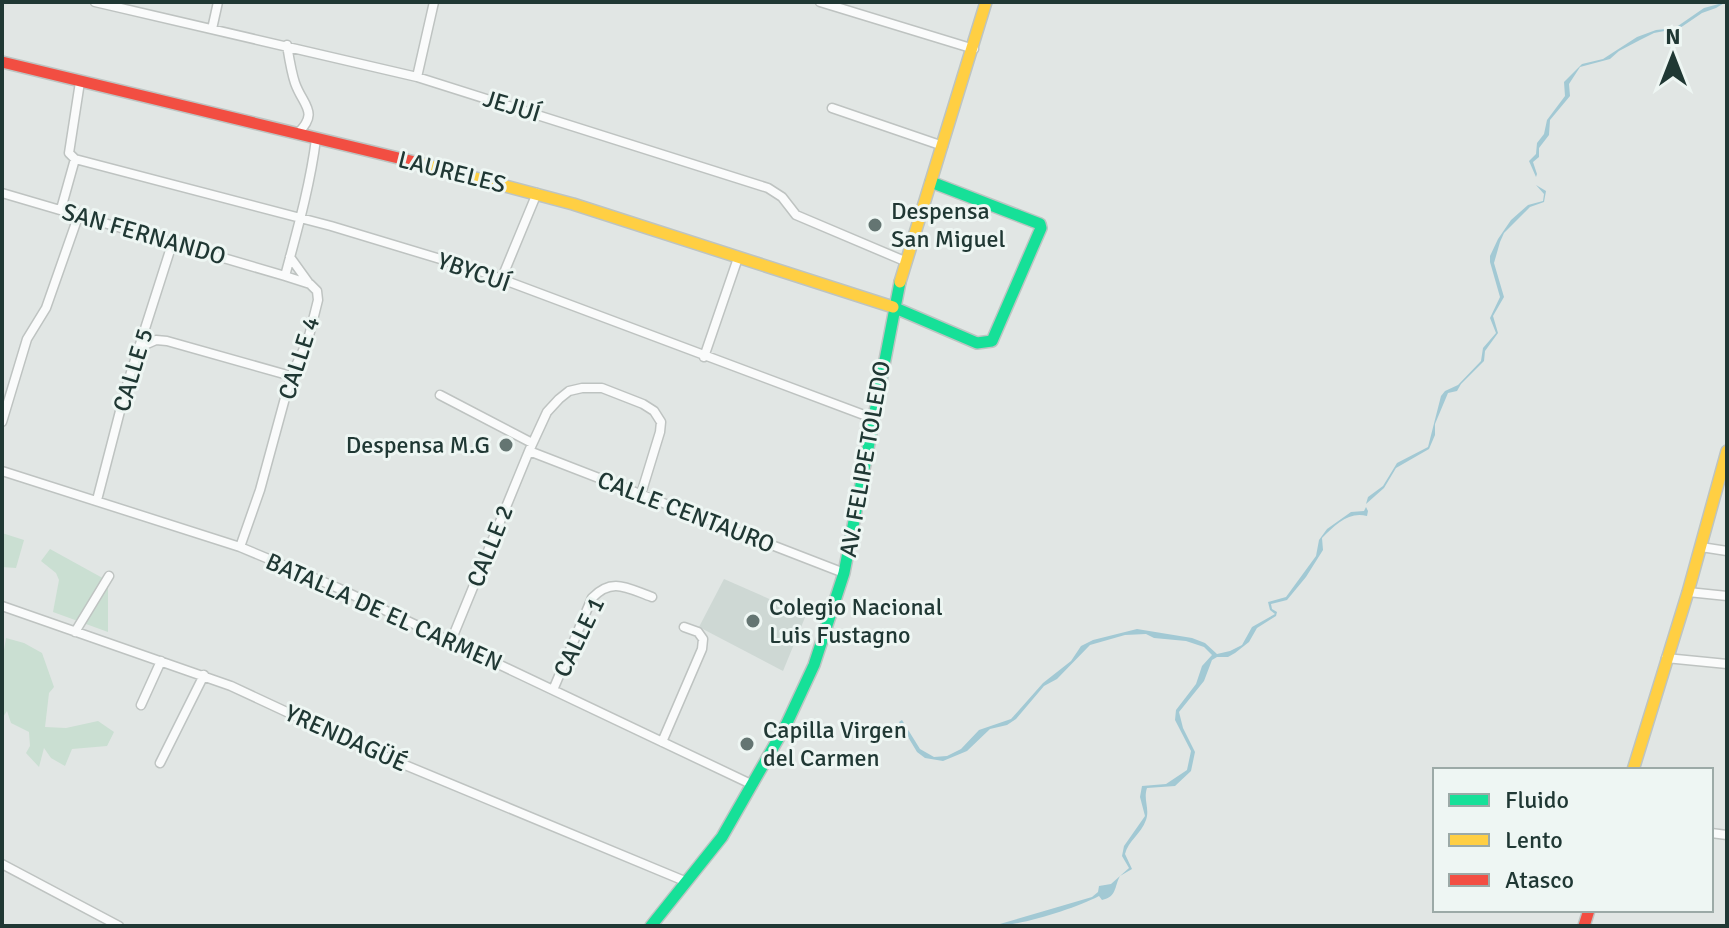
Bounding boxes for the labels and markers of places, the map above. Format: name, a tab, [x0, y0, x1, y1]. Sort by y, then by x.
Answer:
place label: Despensa San Miguel	[891, 196, 1006, 254]
marker: Despensa San Miguel	[866, 216, 884, 234]
place label: Despensa M.G	[346, 430, 490, 460]
marker: Despensa M.G	[497, 436, 515, 454]
place label: Colegio Nacional Luis Fustagno	[769, 592, 943, 650]
marker: Colegio Nacional Luis Fustagno	[744, 612, 762, 630]
place label: Capilla Virgen del Carmen	[763, 715, 907, 773]
marker: Capilla Virgen del Carmen	[738, 735, 756, 753]

